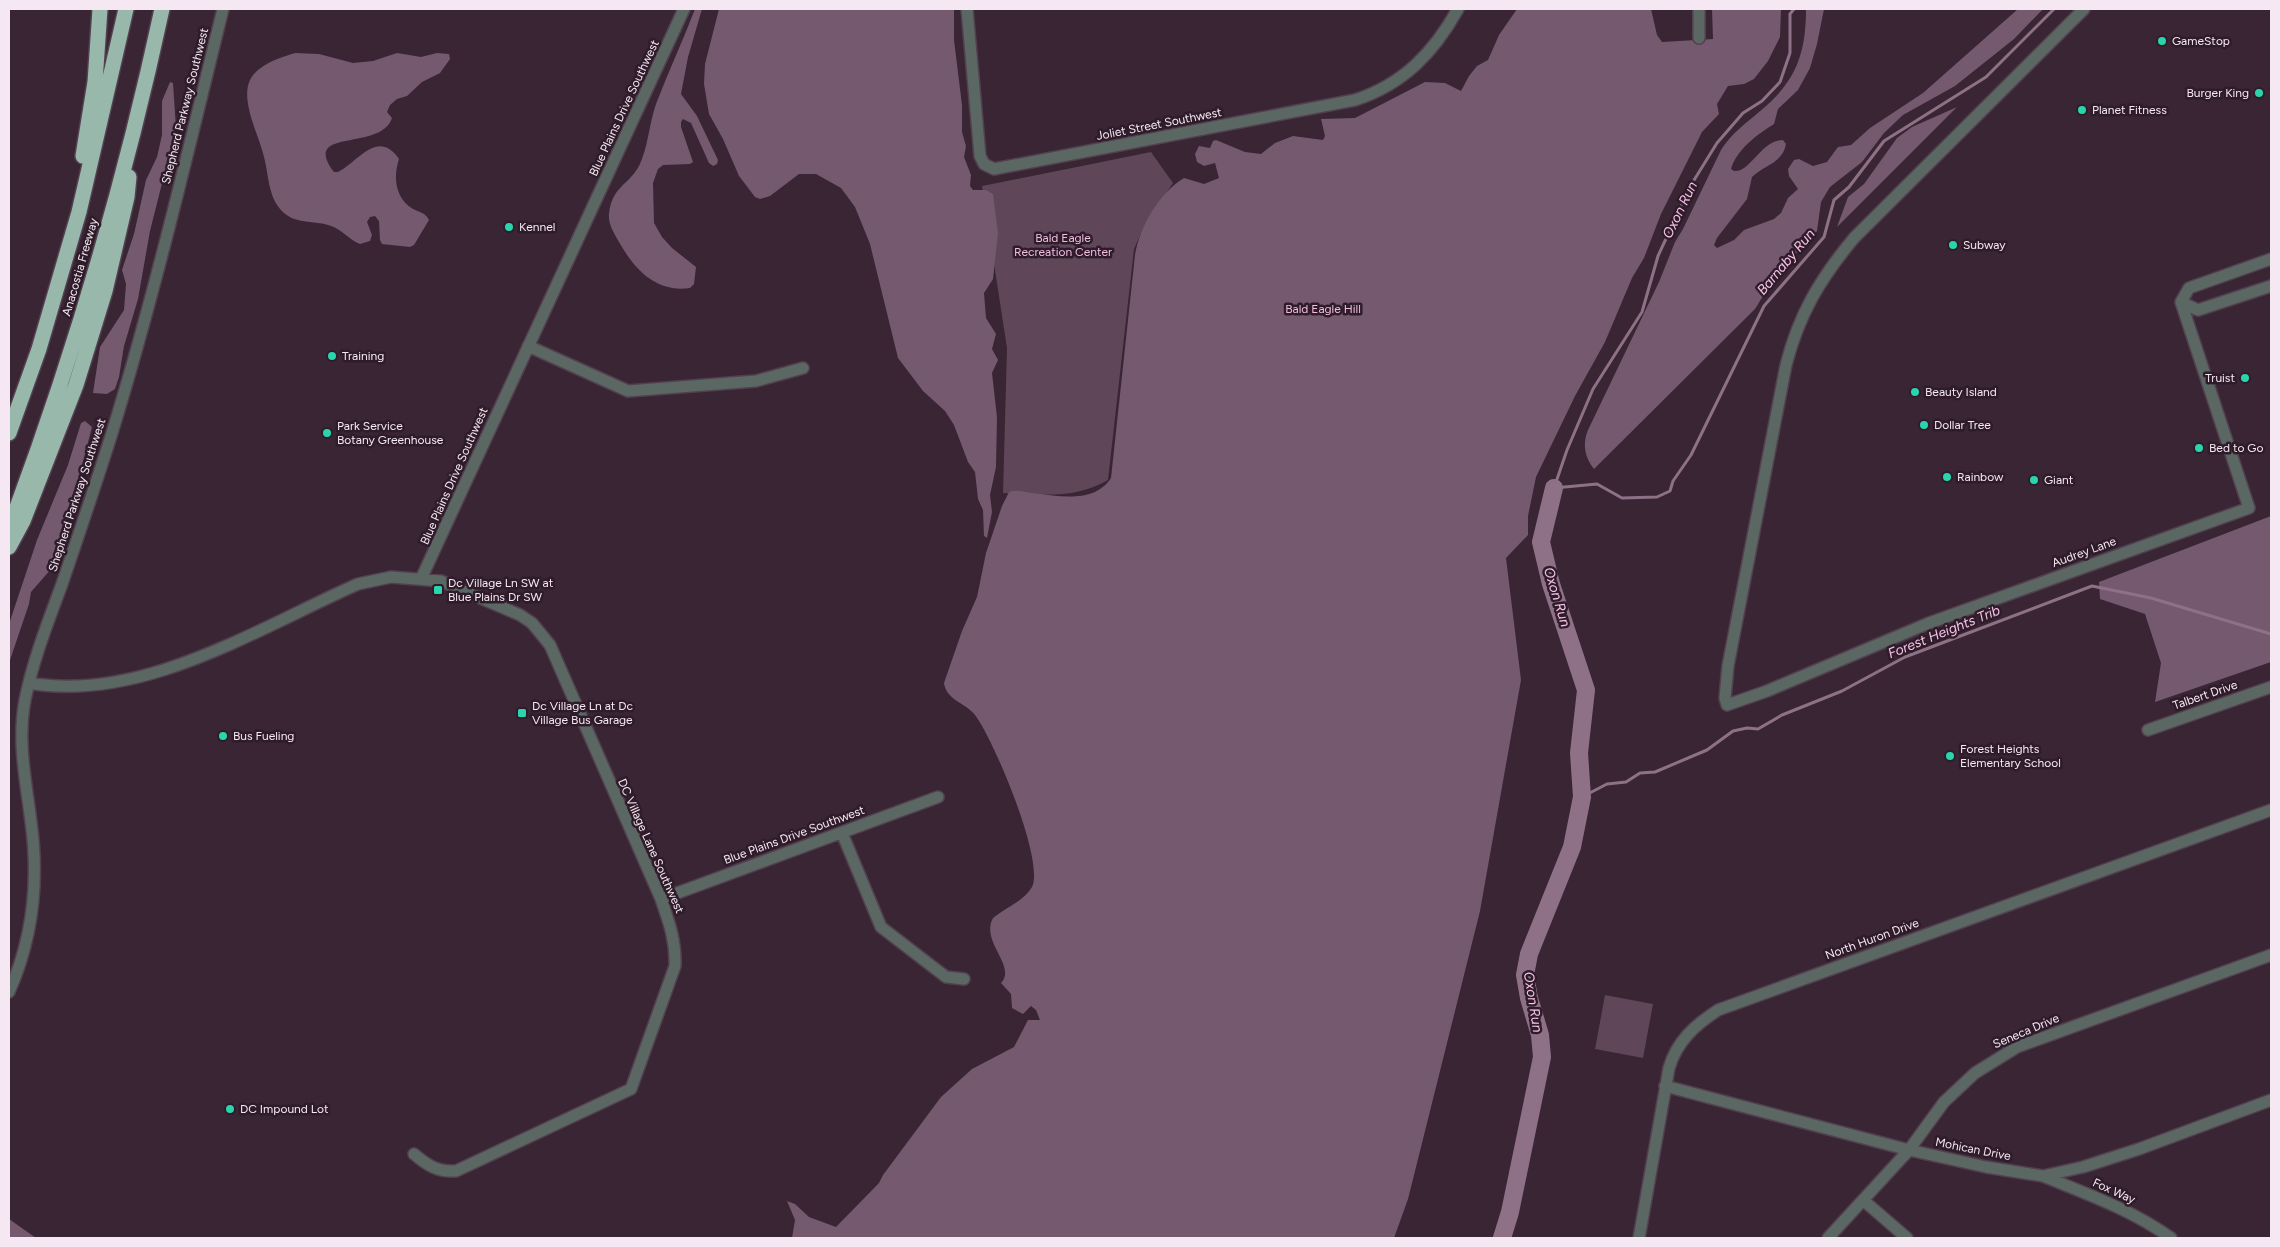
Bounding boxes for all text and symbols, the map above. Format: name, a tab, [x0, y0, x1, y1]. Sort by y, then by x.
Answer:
street label: Shepherd Parkway Southwest	[159, 26, 211, 186]
place label: GameStop	[2172, 34, 2230, 48]
marker: GameStop	[2156, 35, 2168, 47]
street label: Blue Plains Drive Southwest	[586, 37, 662, 178]
place label: Burger King	[2186, 86, 2249, 100]
marker: Burger King	[2253, 87, 2265, 99]
place label: Planet Fitness	[2092, 103, 2167, 117]
marker: Planet Fitness	[2076, 104, 2088, 116]
street label: Joliet Street Southwest	[1095, 105, 1223, 143]
water label: Oxon Run	[1659, 179, 1701, 241]
street label: Anacostia Freeway	[59, 216, 101, 318]
place label: Kennel	[519, 220, 555, 234]
marker: Kennel	[503, 221, 515, 233]
water label: Barnaby Run	[1754, 225, 1819, 298]
park label: Bald Eagle Recreation Center	[1014, 231, 1112, 259]
place label: Subway	[1963, 238, 2006, 252]
marker: Subway	[1947, 239, 1959, 251]
park label: Bald Eagle Hill	[1285, 302, 1361, 316]
place label: Training	[342, 349, 384, 363]
marker: Training	[326, 350, 338, 362]
place label: Truist	[2205, 371, 2235, 385]
marker: Truist	[2239, 372, 2251, 384]
place label: Beauty Island	[1925, 385, 1997, 399]
marker: Beauty Island	[1909, 386, 1921, 398]
street label: Blue Plains Drive Southwest	[417, 405, 491, 547]
street label: Shepherd Parkway Southwest	[46, 416, 109, 574]
place label: Dollar Tree	[1934, 418, 1991, 432]
place label: Park Service Botany Greenhouse	[337, 419, 444, 447]
marker: Dollar Tree	[1918, 419, 1930, 431]
marker: Park Service Botany Greenhouse	[321, 427, 333, 439]
place label: Bed to Go	[2209, 441, 2263, 455]
marker: Bed to Go	[2193, 442, 2205, 454]
place label: Rainbow	[1957, 470, 2004, 484]
marker: Rainbow	[1941, 471, 1953, 483]
place label: Giant	[2044, 473, 2074, 487]
marker: Giant	[2028, 474, 2040, 486]
street label: Audrey Lane	[2050, 534, 2118, 570]
water label: Oxon Run	[1540, 565, 1574, 629]
place label: Dc Village Ln SW at Blue Plains Dr SW	[448, 576, 554, 604]
marker: Dc Village Ln SW at Blue Plains Dr SW	[432, 584, 444, 596]
water label: Forest Heights Trib	[1885, 602, 2003, 662]
street label: Talbert Drive	[2171, 677, 2240, 713]
place label: Dc Village Ln at Dc Village Bus Garage	[532, 699, 634, 727]
marker: Dc Village Ln at Dc Village Bus Garage	[516, 707, 528, 719]
place label: Bus Fueling	[233, 729, 294, 743]
marker: Bus Fueling	[217, 730, 229, 742]
place label: Forest Heights Elementary School	[1960, 742, 2061, 770]
marker: Forest Heights Elementary School	[1944, 750, 1956, 762]
street label: DC Village Lane Southwest	[615, 777, 687, 916]
street label: Blue Plains Drive Southwest	[722, 803, 867, 867]
street label: North Huron Drive	[1823, 915, 1921, 962]
water label: Oxon Run	[1520, 970, 1546, 1034]
street label: Seneca Drive	[1991, 1011, 2062, 1051]
place label: DC Impound Lot	[240, 1102, 329, 1116]
marker: DC Impound Lot	[224, 1103, 236, 1115]
street label: Mohican Drive	[1934, 1135, 2012, 1163]
street label: Fox Way	[2090, 1175, 2138, 1207]

